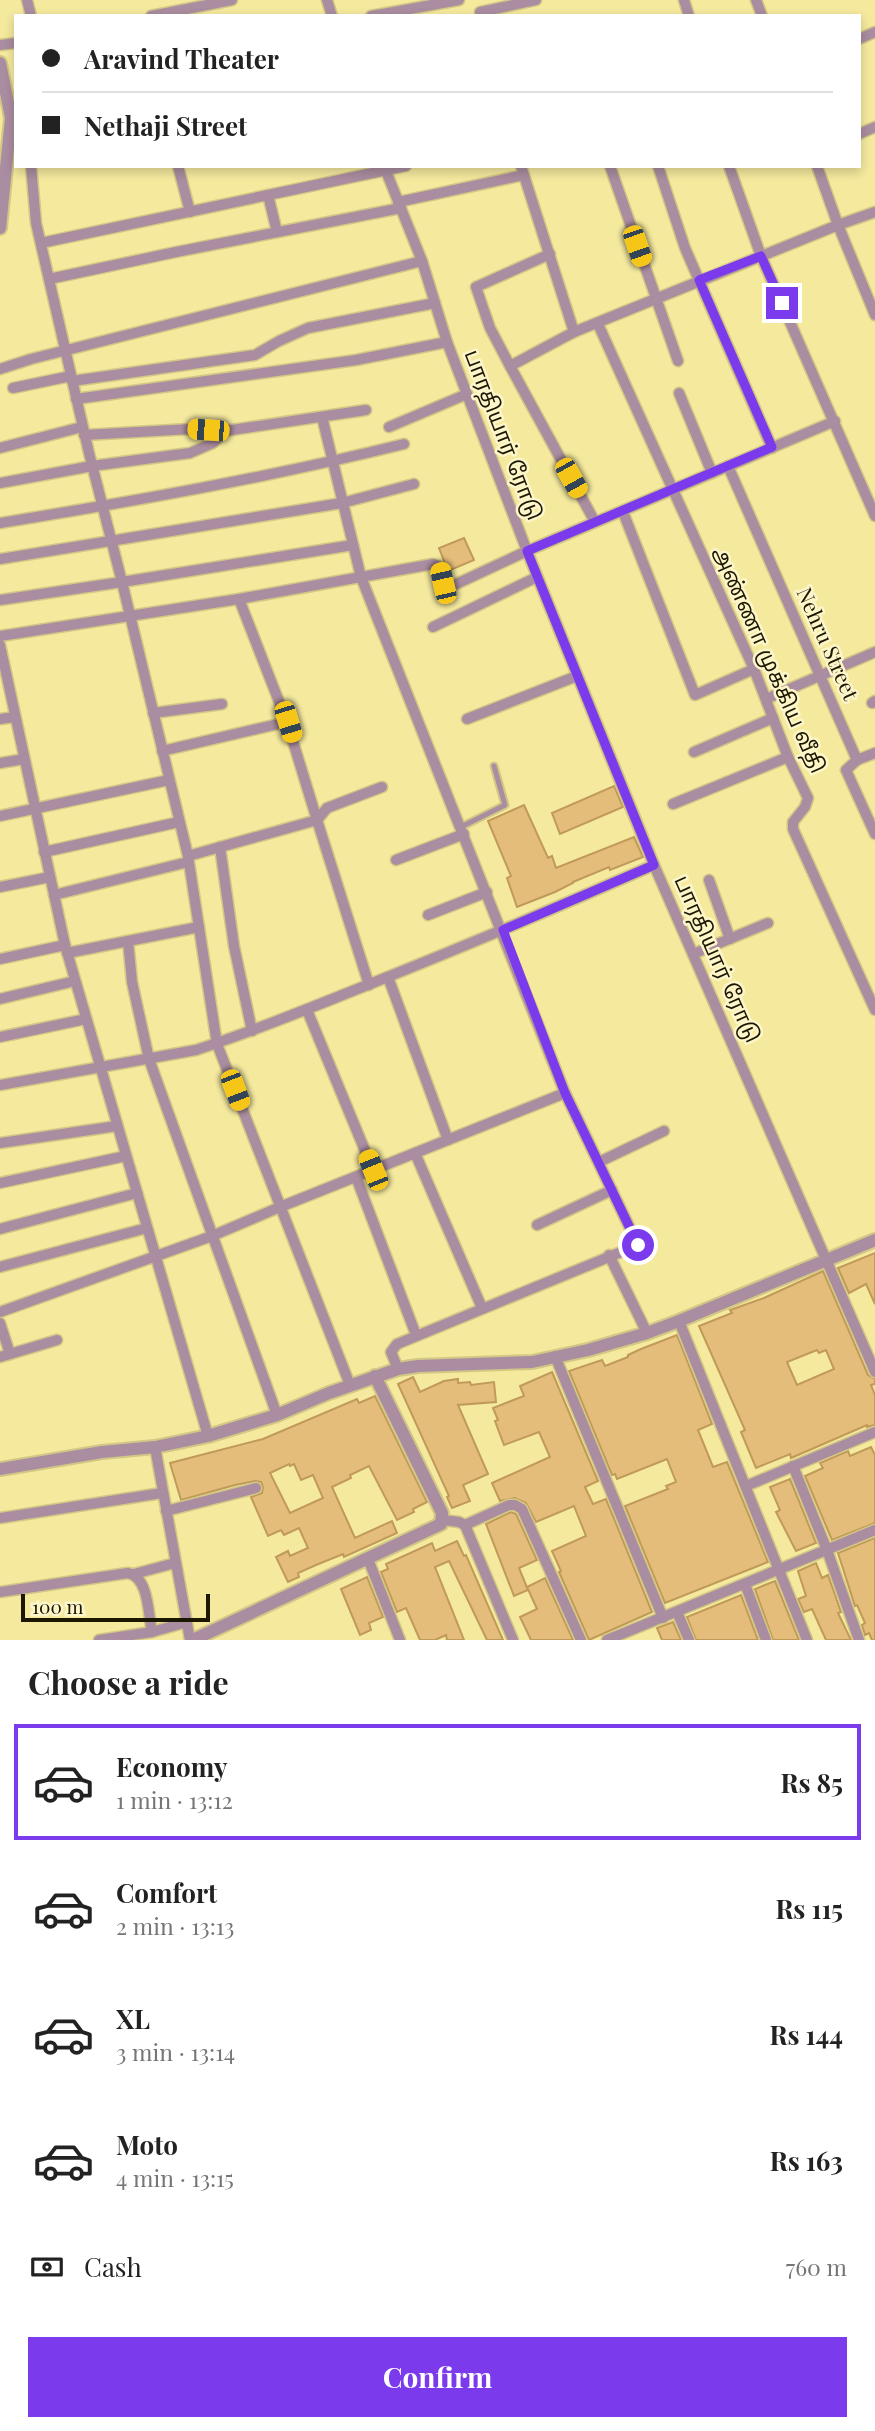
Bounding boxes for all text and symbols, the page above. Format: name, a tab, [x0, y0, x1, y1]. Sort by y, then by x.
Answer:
text: Aravind Theater	[84, 41, 279, 76]
text: Nethaji Street	[84, 108, 247, 143]
car	[621, 223, 654, 269]
route end	[766, 287, 798, 319]
street label: பாரதியார் ரோடு	[458, 345, 550, 524]
car	[187, 418, 230, 442]
car	[552, 455, 591, 501]
street label: அண்ணா முக்கிய வீதி	[706, 542, 833, 778]
car	[429, 560, 458, 606]
street label: Nehru Street	[792, 582, 866, 704]
car	[272, 699, 305, 745]
street label: பாரதியார் ரோடு	[668, 870, 768, 1047]
car	[218, 1067, 253, 1113]
car	[356, 1147, 391, 1193]
route start	[622, 1229, 654, 1261]
scale bar	[21, 1591, 210, 1623]
text: 100 m	[32, 1593, 83, 1619]
text: Choose a ride	[28, 1660, 229, 1703]
text: Economy	[116, 1749, 227, 1784]
icon: car	[32, 1751, 95, 1814]
text: Rs 85	[780, 1765, 843, 1800]
text: 1 min · 13:12	[116, 1784, 233, 1815]
text: Comfort	[116, 1875, 217, 1910]
icon: car	[32, 1877, 95, 1940]
text: Rs 115	[775, 1891, 843, 1926]
text: 2 min · 13:13	[116, 1910, 234, 1941]
text: XL	[116, 2001, 150, 2036]
icon: car	[32, 2003, 95, 2066]
text: Rs 144	[770, 2017, 843, 2052]
text: 3 min · 13:14	[116, 2036, 235, 2067]
text: Moto	[116, 2127, 178, 2162]
icon: car	[32, 2129, 95, 2192]
text: Rs 163	[770, 2143, 843, 2178]
text: 4 min · 13:15	[116, 2162, 234, 2193]
icon: cash	[28, 2248, 66, 2286]
text: Cash	[84, 2249, 142, 2284]
text: 760 m	[786, 2251, 847, 2282]
button: Confirm	[28, 2337, 847, 2417]

